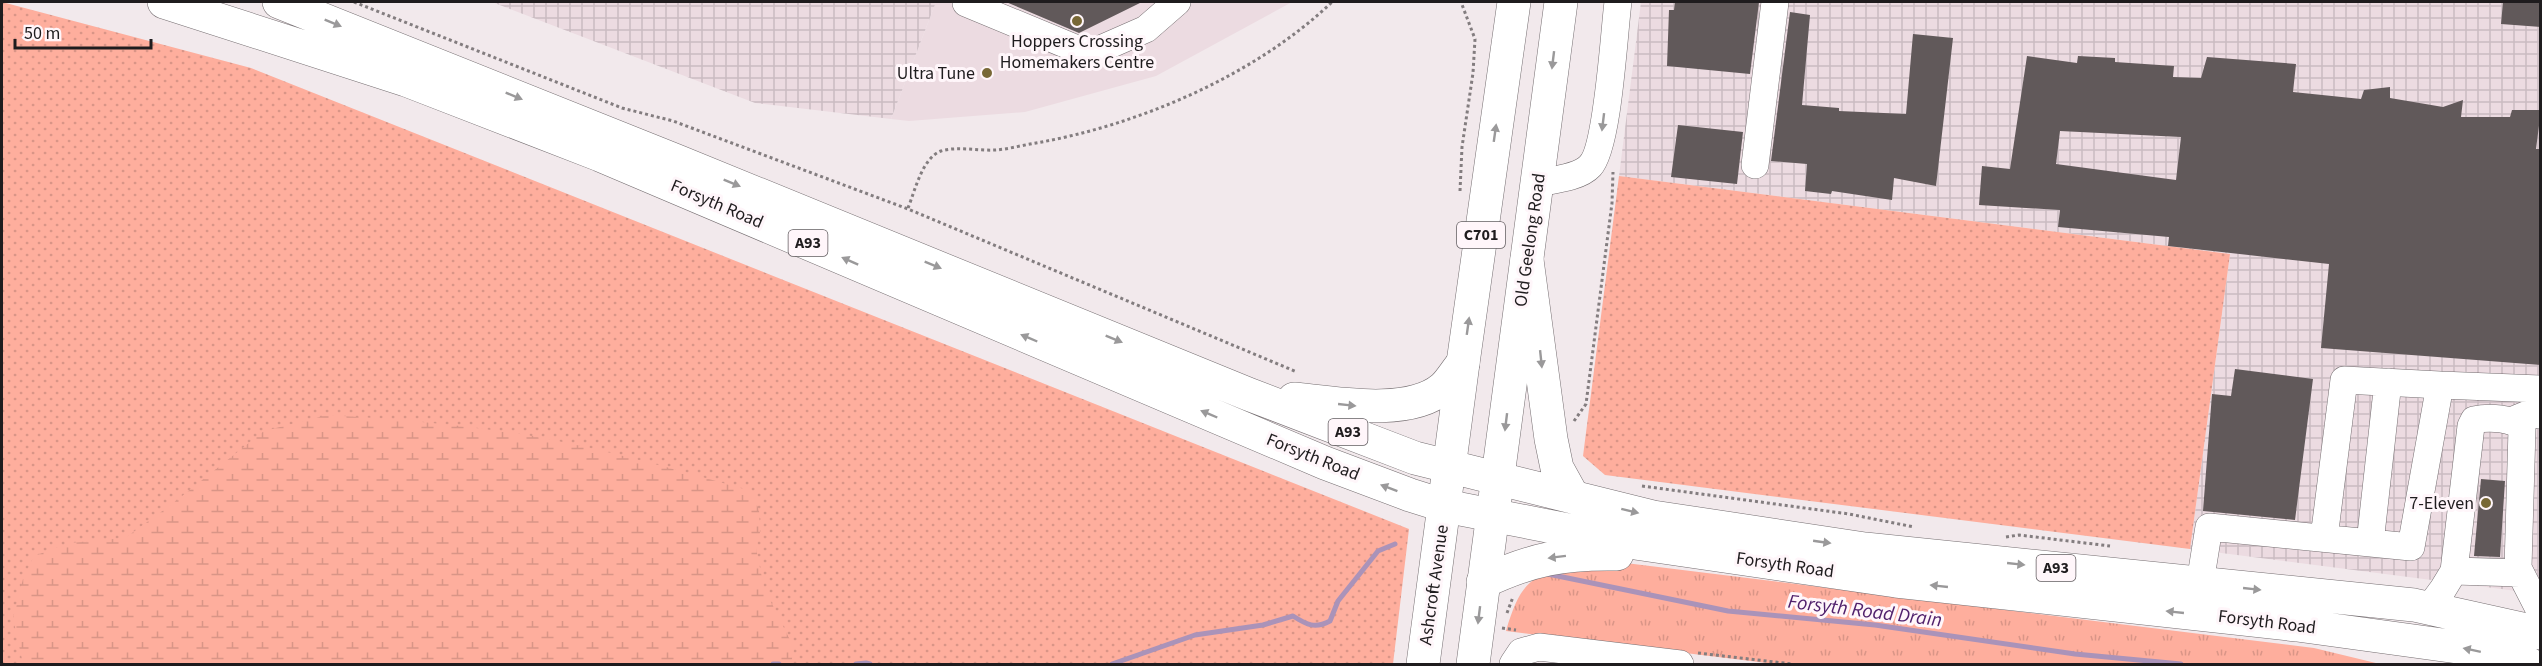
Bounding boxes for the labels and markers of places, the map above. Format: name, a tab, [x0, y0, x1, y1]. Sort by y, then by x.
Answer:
marker: Hoppers Crossing Homemakers Centre	[1070, 14, 1084, 28]
place label: Hoppers Crossing Homemakers Centre	[1000, 29, 1154, 75]
place label: Ultra Tune	[897, 61, 975, 86]
marker: Ultra Tune	[980, 66, 994, 80]
place label: 7-Eleven	[2409, 491, 2474, 516]
marker: 7-Eleven	[2479, 496, 2493, 510]

